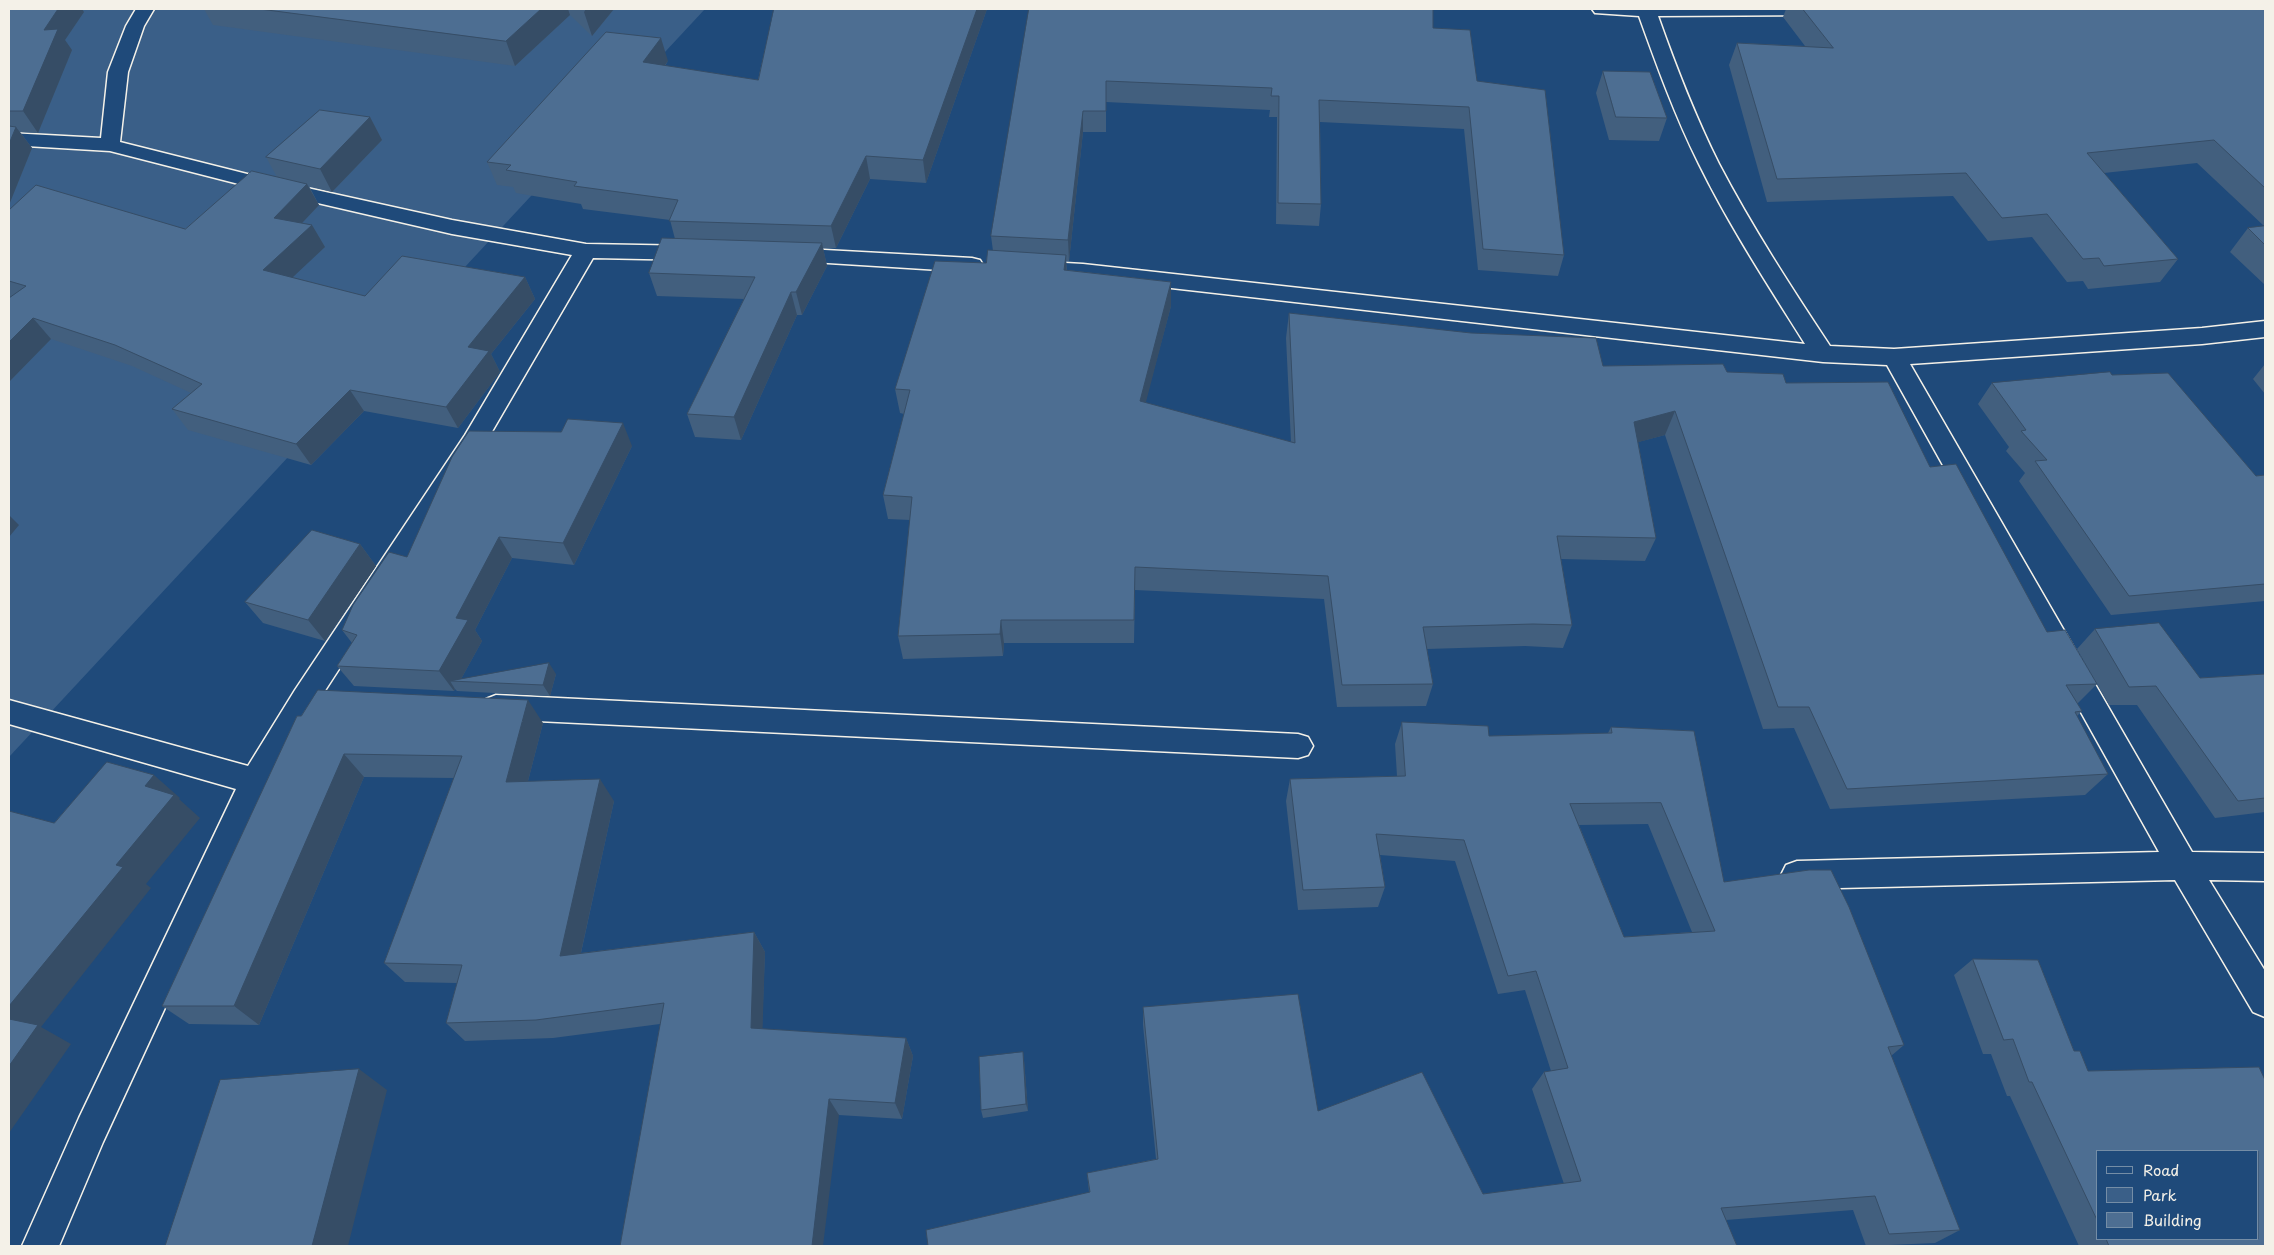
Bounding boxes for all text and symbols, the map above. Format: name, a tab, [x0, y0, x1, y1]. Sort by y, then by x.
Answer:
legend	[2096, 1150, 2259, 1240]
text: Road	[2143, 1158, 2179, 1181]
text: Park	[2143, 1183, 2177, 1206]
text: Building	[2143, 1208, 2202, 1231]

